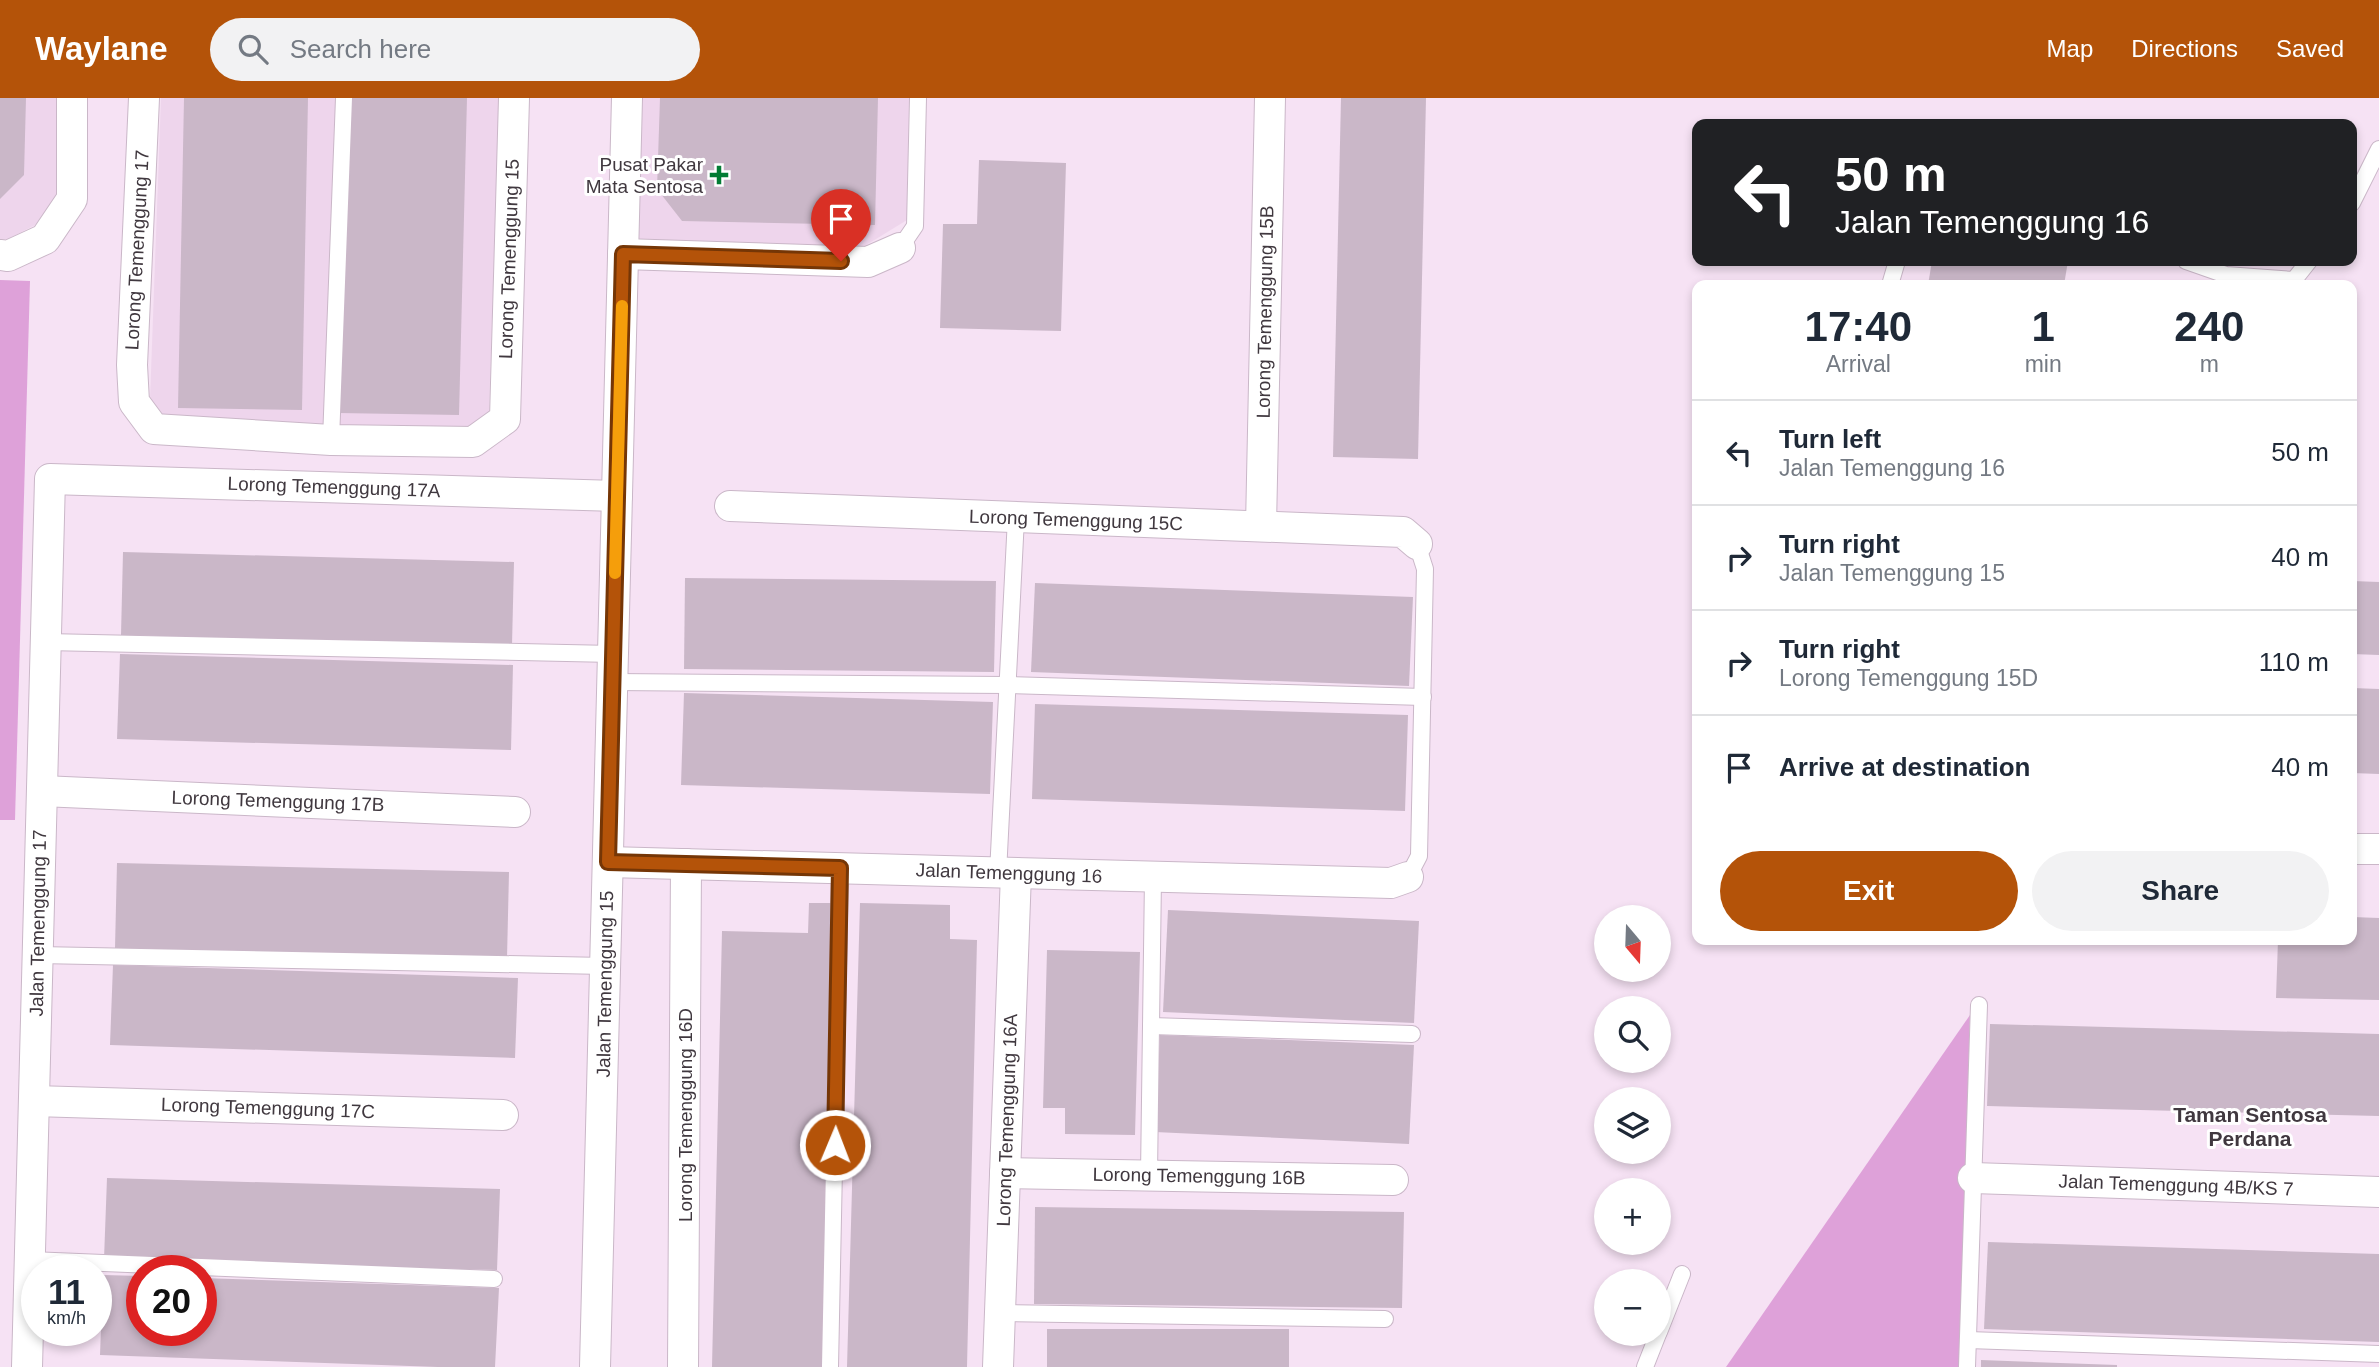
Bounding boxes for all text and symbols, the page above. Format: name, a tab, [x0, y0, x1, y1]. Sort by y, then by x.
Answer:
search box	[210, 18, 700, 81]
text: Waylane	[35, 30, 168, 67]
icon: search	[234, 30, 272, 68]
text: Search here	[290, 34, 431, 64]
text: Map	[2047, 35, 2093, 62]
text: Directions	[2131, 35, 2238, 62]
text: Saved	[2276, 35, 2344, 62]
icon: left	[1720, 147, 1811, 238]
text: 50 m	[1835, 147, 1947, 201]
street label: Lorong Temenggung 17	[121, 149, 153, 351]
place label: Pusat Pakar Mata Sentosa	[586, 154, 704, 197]
street label: Lorong Temenggung 15	[495, 159, 523, 359]
marker: Pusat Pakar Mata Sentosa	[709, 165, 729, 185]
pin	[811, 189, 871, 261]
icon: arrive	[822, 200, 860, 238]
text: Jalan Temenggung 16	[1835, 204, 2149, 240]
street label: Lorong Temenggung 15B	[1253, 205, 1277, 419]
text: 17:40	[1805, 303, 1912, 350]
text: 1	[2031, 303, 2055, 350]
text: 240	[2174, 303, 2244, 350]
text: Arrival	[1826, 351, 1891, 377]
text: min	[2025, 351, 2062, 377]
text: m	[2200, 351, 2219, 377]
text: Turn left	[1779, 424, 1881, 454]
icon: left	[1720, 434, 1758, 472]
text: 50 m	[2271, 437, 2329, 467]
text: Jalan Temenggung 16	[1779, 455, 2005, 481]
street label: Lorong Temenggung 17A	[227, 473, 441, 501]
street label: Lorong Temenggung 15C	[969, 506, 1183, 534]
text: Turn right	[1779, 529, 1900, 559]
icon: right	[1720, 539, 1758, 577]
text: 40 m	[2271, 542, 2329, 572]
text: Jalan Temenggung 15	[1779, 560, 2005, 586]
text: Turn right	[1779, 634, 1900, 664]
icon: right	[1720, 644, 1758, 682]
text: 110 m	[2259, 647, 2329, 677]
text: Lorong Temenggung 15D	[1779, 665, 2038, 691]
icon: arrive	[1720, 749, 1758, 787]
text: Arrive at destination	[1779, 752, 2030, 782]
text: 40 m	[2271, 752, 2329, 782]
street label: Lorong Temenggung 17B	[171, 787, 385, 815]
street label: Jalan Temenggung 17	[26, 830, 50, 1016]
button: Exit	[1720, 851, 2018, 931]
button: Share	[2032, 851, 2329, 931]
street label: Jalan Temenggung 16	[915, 859, 1103, 887]
street label: Jalan Temenggung 15	[593, 891, 617, 1077]
north arrow	[1594, 905, 1671, 982]
map controls	[1594, 905, 1671, 1346]
button: search	[1594, 996, 1671, 1073]
street label: Lorong Temenggung 16D	[675, 1008, 696, 1222]
street label: Lorong Temenggung 16A	[993, 1013, 1021, 1227]
button: layers	[1594, 1087, 1671, 1164]
street label: Lorong Temenggung 17C	[161, 1094, 375, 1122]
district label: Taman Sentosa Perdana	[2173, 1103, 2327, 1150]
position arrow	[798, 1108, 872, 1182]
street label: Lorong Temenggung 16B	[1092, 1164, 1306, 1188]
street label: Jalan Temenggung 4B/KS 7	[2058, 1170, 2294, 1200]
button: +	[1594, 1178, 1671, 1255]
speed limit sign: 20	[126, 1255, 217, 1346]
button: −	[1594, 1269, 1671, 1346]
text: 11	[48, 1272, 85, 1311]
text: km/h	[47, 1308, 86, 1328]

